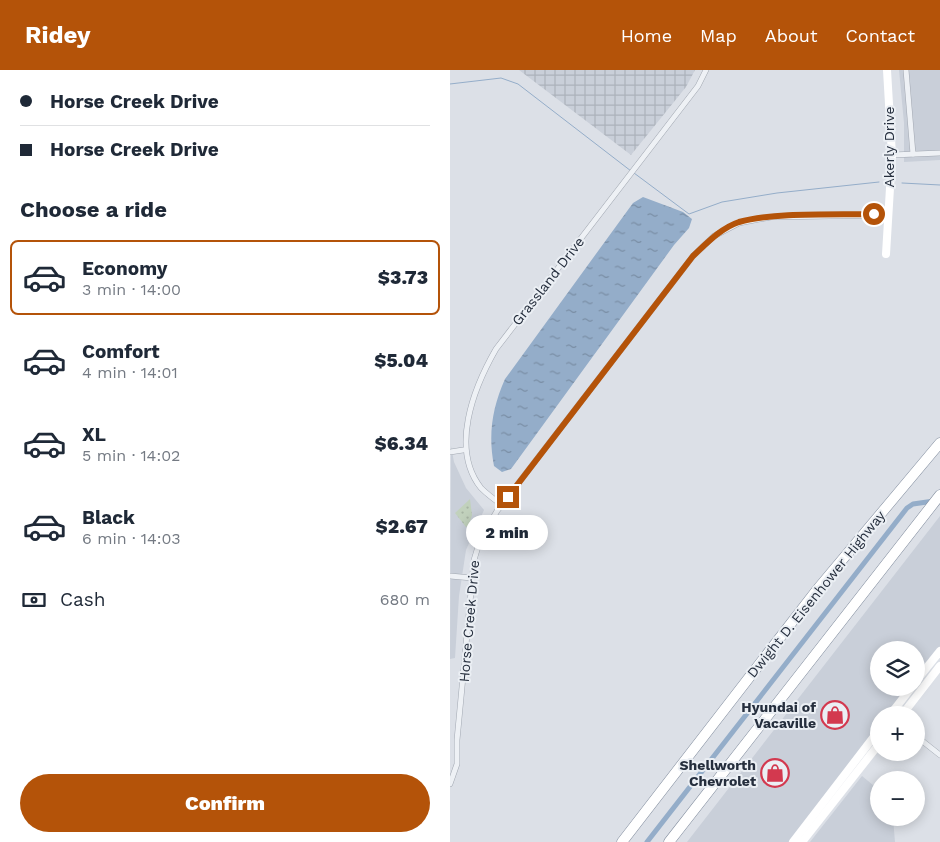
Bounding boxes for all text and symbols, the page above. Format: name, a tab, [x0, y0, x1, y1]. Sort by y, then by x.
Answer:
text: Ridey	[25, 21, 91, 49]
text: Home	[621, 25, 672, 46]
text: Map	[700, 25, 737, 46]
text: About	[765, 25, 817, 46]
text: Contact	[845, 25, 915, 46]
text: Horse Creek Drive	[50, 90, 219, 113]
street label: Akerly Drive	[881, 106, 897, 188]
text: Horse Creek Drive	[50, 138, 219, 161]
text: Choose a ride	[20, 197, 167, 222]
route start	[863, 203, 885, 225]
street label: Grassland Drive	[509, 234, 587, 328]
icon: car	[22, 255, 67, 300]
text: Economy	[82, 257, 167, 280]
text: $3.73	[378, 266, 428, 289]
text: 3 min · 14:00	[82, 280, 181, 299]
icon: car	[22, 338, 67, 383]
text: Comfort	[82, 340, 160, 363]
text: $5.04	[374, 349, 428, 372]
text: 4 min · 14:01	[82, 363, 178, 382]
icon: car	[22, 421, 67, 466]
text: XL	[82, 423, 106, 446]
text: $6.34	[374, 432, 428, 455]
text: 5 min · 14:02	[82, 446, 180, 465]
route end	[497, 486, 519, 508]
icon: car	[22, 504, 67, 549]
text: Black	[82, 506, 135, 529]
street label: Dwight D. Eisenhower Highway	[744, 507, 889, 681]
callout: 2 min	[467, 514, 549, 550]
text: $2.67	[376, 515, 428, 538]
text: 2 min	[485, 523, 529, 542]
text: 6 min · 14:03	[82, 529, 181, 548]
street label: Horse Creek Drive	[456, 559, 482, 683]
icon: cash	[20, 586, 48, 614]
text: Cash	[60, 588, 106, 611]
text: 680 m	[380, 590, 430, 609]
map controls	[870, 641, 925, 826]
button: layers	[870, 641, 925, 696]
place label: Hyundai of Vacaville	[741, 699, 816, 731]
shop icon: Hyundai of Vacaville	[820, 700, 850, 730]
button: +	[870, 706, 925, 761]
place label: Shellworth Chevrolet	[680, 757, 756, 789]
shop icon: Shellworth Chevrolet	[760, 758, 790, 788]
button: −	[870, 771, 925, 826]
button: Confirm	[20, 774, 430, 832]

